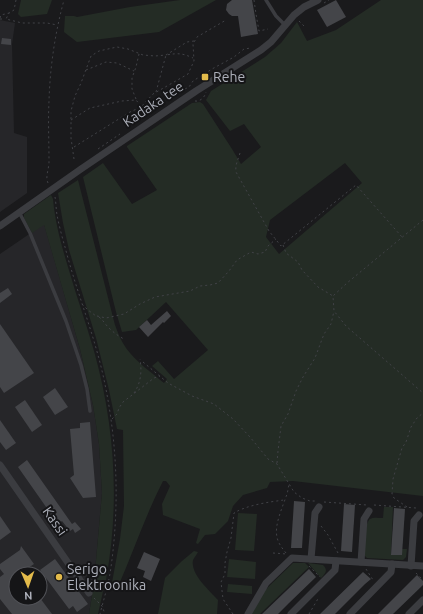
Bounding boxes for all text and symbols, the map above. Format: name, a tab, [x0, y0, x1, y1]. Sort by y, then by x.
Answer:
place label: Rehe	[213, 69, 245, 85]
marker: Rehe	[200, 72, 210, 82]
street label: Kadaka tee	[120, 78, 186, 130]
street label: Kassi	[39, 504, 71, 538]
place label: Serigo Elektroonika	[67, 561, 146, 593]
north arrow	[8, 566, 48, 606]
marker: Serigo Elektroonika	[54, 572, 64, 582]
text: N	[24, 590, 33, 602]

